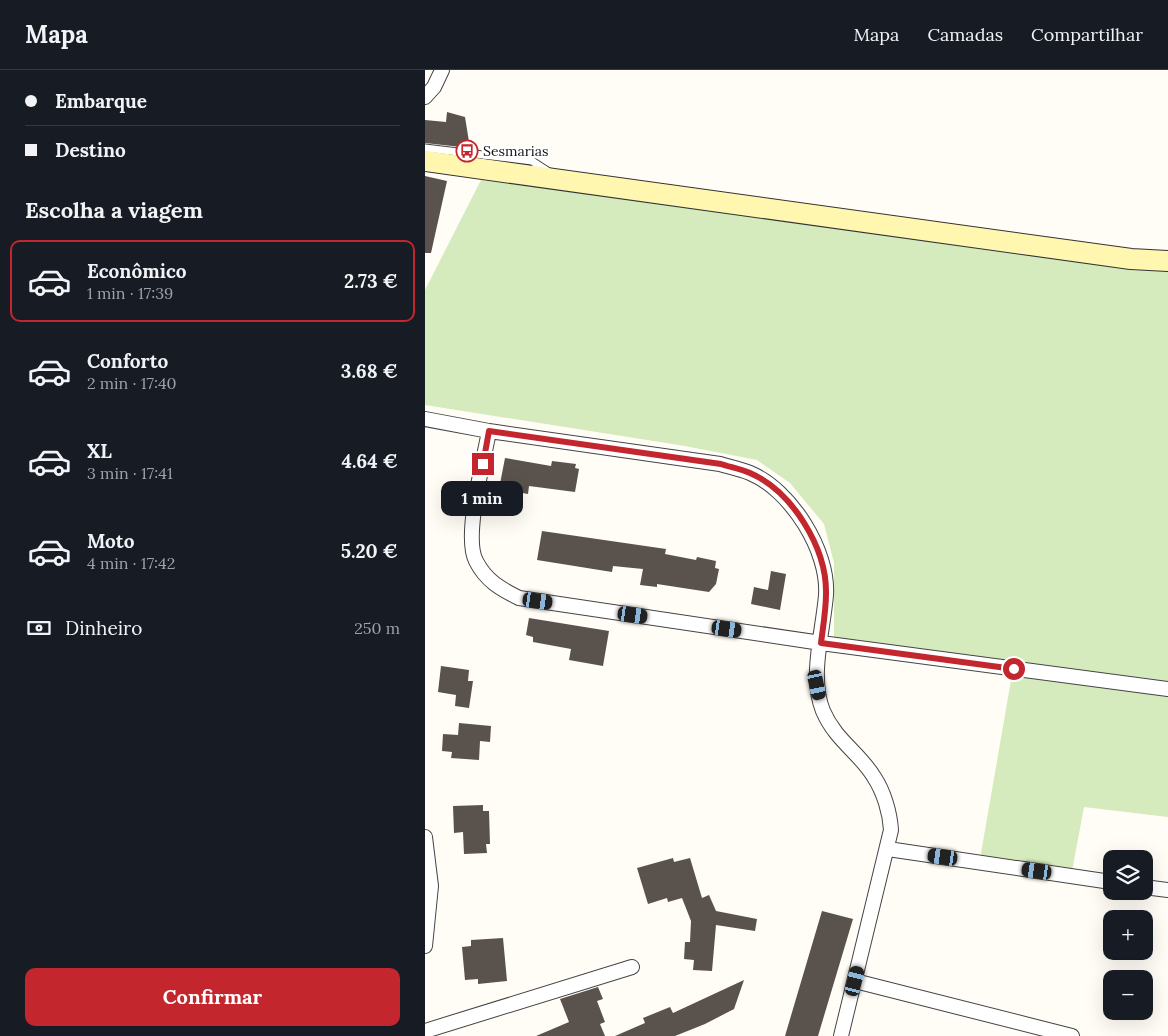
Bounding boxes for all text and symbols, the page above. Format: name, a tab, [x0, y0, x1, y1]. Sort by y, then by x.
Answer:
text: Mapa	[25, 19, 88, 50]
text: Mapa	[854, 23, 899, 46]
text: Camadas	[927, 23, 1003, 46]
text: Compartilhar	[1031, 23, 1143, 46]
text: Embarque	[55, 89, 147, 113]
text: Destino	[55, 138, 126, 162]
bus stop icon: Sesmarias	[455, 139, 479, 163]
place label: Sesmarias	[483, 142, 548, 160]
text: Escolha a viagem	[25, 196, 203, 224]
icon: car	[27, 259, 72, 304]
text: Econômico	[87, 259, 187, 283]
text: 2.73 €	[344, 269, 398, 293]
text: 1 min · 17:39	[87, 283, 173, 303]
icon: car	[27, 349, 72, 394]
text: Conforto	[87, 349, 168, 373]
text: 3.68 €	[341, 359, 398, 383]
text: 2 min · 17:40	[87, 373, 177, 393]
icon: car	[27, 439, 72, 484]
text: XL	[87, 439, 112, 463]
text: 4.64 €	[341, 449, 398, 473]
route end	[472, 453, 494, 475]
text: 3 min · 17:41	[87, 463, 173, 483]
callout: 1 min	[442, 482, 524, 516]
text: 1 min	[462, 488, 502, 508]
icon: car	[27, 529, 72, 574]
text: Moto	[87, 529, 134, 553]
text: 5.20 €	[341, 539, 398, 563]
text: 4 min · 17:42	[87, 553, 175, 573]
car	[522, 591, 553, 611]
car	[617, 605, 648, 625]
icon: cash	[25, 614, 53, 642]
text: Dinheiro	[65, 616, 142, 640]
text: 250 m	[354, 618, 400, 638]
car	[711, 619, 742, 639]
route start	[1003, 658, 1025, 680]
car	[806, 669, 827, 701]
car	[927, 847, 958, 867]
map controls	[1103, 850, 1153, 1020]
button: layers	[1103, 850, 1153, 900]
car	[1021, 861, 1052, 881]
button: +	[1103, 910, 1153, 960]
car	[844, 965, 865, 997]
button: Confirmar	[25, 968, 400, 1026]
button: −	[1103, 970, 1153, 1020]

